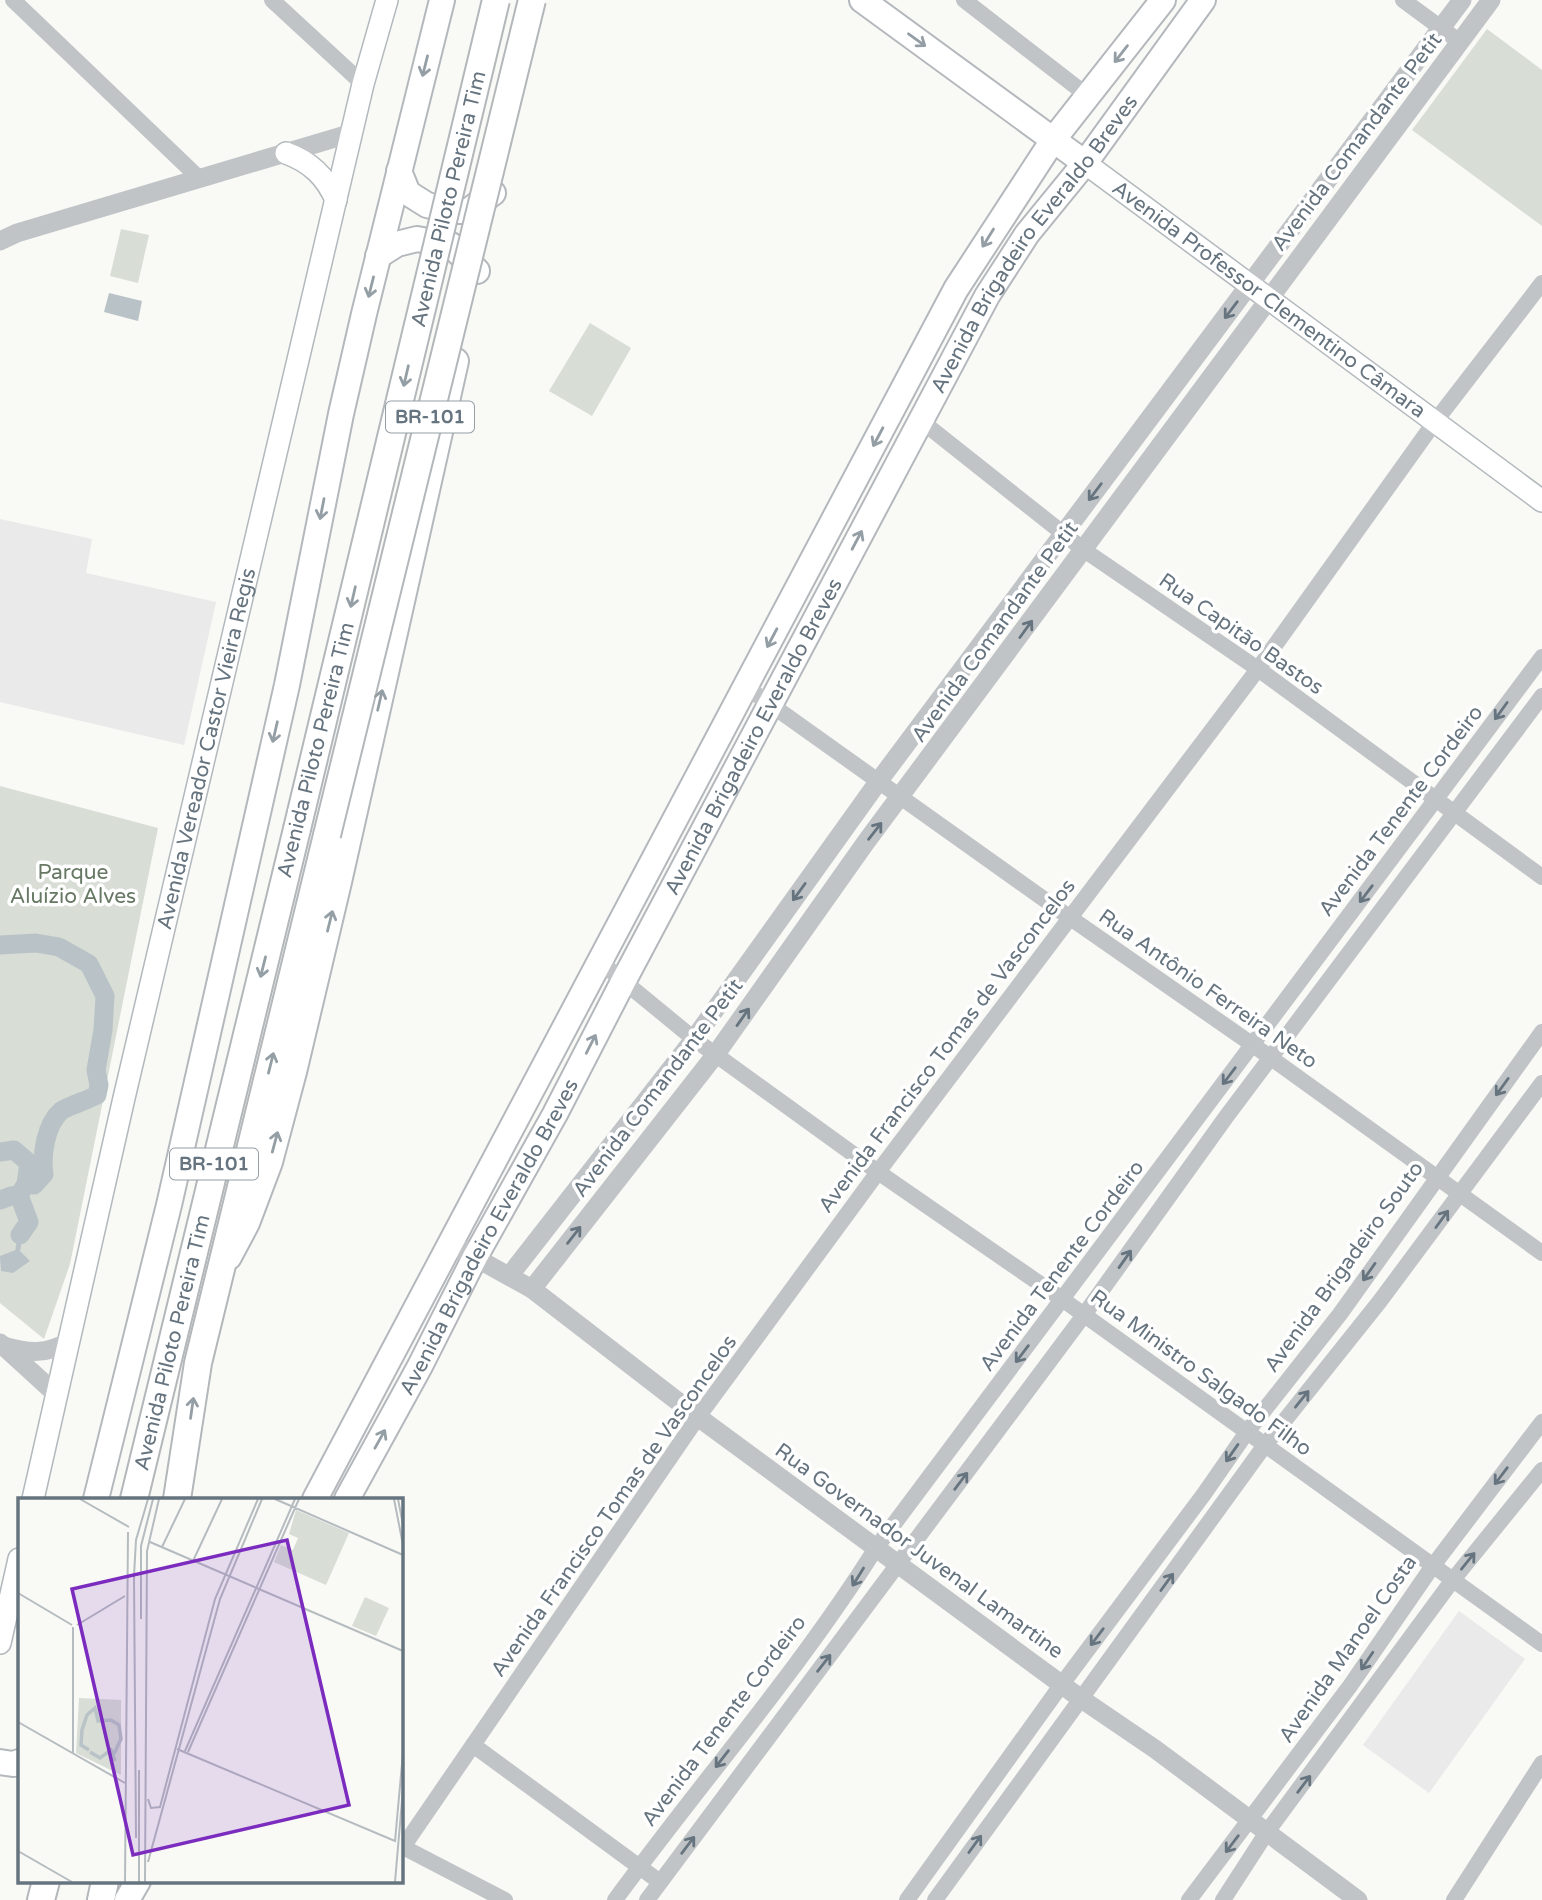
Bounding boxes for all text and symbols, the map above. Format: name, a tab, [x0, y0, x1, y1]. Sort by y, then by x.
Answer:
street label: Avenida Comandante Petit	[1267, 28, 1447, 256]
one-way arrow	[907, 33, 926, 47]
one-way arrow	[1114, 44, 1129, 62]
one-way arrow	[418, 54, 431, 77]
street label: Avenida Piloto Pereira Tim	[405, 68, 491, 330]
street label: Avenida Brigadeiro Everaldo Breves	[925, 90, 1143, 397]
street label: Avenida Professor Clementino Câmara	[1107, 175, 1431, 423]
one-way arrow	[981, 228, 995, 247]
one-way arrow	[364, 275, 377, 298]
one-way arrow	[1223, 300, 1238, 319]
one-way arrow	[398, 364, 412, 387]
road number: BR-101	[386, 402, 474, 432]
one-way arrow	[871, 426, 884, 447]
one-way arrow	[1088, 483, 1103, 502]
one-way arrow	[315, 497, 329, 520]
street label: Avenida Comandante Petit	[906, 517, 1084, 747]
one-way arrow	[851, 530, 865, 551]
street label: Avenida Vereador Castor Vieira Regis	[152, 565, 261, 932]
street label: Rua Capitão Bastos	[1154, 568, 1328, 700]
street label: Avenida Brigadeiro Everaldo Breves	[659, 574, 847, 899]
one-way arrow	[346, 585, 359, 608]
street label: Avenida Piloto Pereira Tim	[272, 620, 360, 880]
one-way arrow	[1018, 620, 1033, 639]
one-way arrow	[765, 628, 779, 648]
one-way arrow	[374, 689, 388, 712]
street label: Avenida Tenente Cordeiro	[1313, 701, 1489, 921]
one-way arrow	[1494, 702, 1509, 720]
one-way arrow	[268, 720, 282, 743]
one-way arrow	[867, 822, 882, 841]
park label: Parque Aluízio Alves	[10, 860, 136, 909]
street label: Avenida Francisco Tomas de Vasconcelos	[813, 874, 1081, 1218]
one-way arrow	[792, 882, 806, 901]
one-way arrow	[1358, 884, 1373, 903]
street label: Rua Antônio Ferreira Neto	[1094, 904, 1322, 1074]
one-way arrow	[324, 911, 337, 933]
one-way arrow	[256, 955, 269, 978]
street label: Avenida Comandante Petit	[568, 974, 748, 1202]
one-way arrow	[736, 1008, 750, 1027]
one-way arrow	[584, 1034, 598, 1055]
one-way arrow	[265, 1052, 278, 1075]
one-way arrow	[1222, 1066, 1237, 1085]
street label: Avenida Brigadeiro Everaldo Breves	[394, 1075, 583, 1399]
one-way arrow	[1494, 1077, 1509, 1096]
one-way arrow	[269, 1131, 282, 1154]
road number: BR-101	[170, 1148, 258, 1180]
street label: Avenida Tenente Cordeiro	[974, 1156, 1150, 1376]
street label: Avenida Brigadeiro Souto	[1259, 1157, 1429, 1377]
one-way arrow	[1434, 1210, 1449, 1229]
street label: Avenida Piloto Pereira Tim	[129, 1212, 215, 1473]
one-way arrow	[566, 1227, 581, 1245]
one-way arrow	[1118, 1250, 1132, 1269]
one-way arrow	[1362, 1262, 1376, 1281]
street label: Rua Ministro Salgado Filho	[1086, 1284, 1316, 1462]
street label: Avenida Francisco Tomas de Vasconcelos	[486, 1330, 742, 1682]
one-way arrow	[1015, 1345, 1030, 1363]
one-way arrow	[1295, 1390, 1310, 1408]
one-way arrow	[186, 1397, 199, 1420]
one-way arrow	[373, 1430, 387, 1450]
street label: Rua Governador Juvenal Lamartine	[770, 1438, 1068, 1664]
one-way arrow	[1225, 1443, 1239, 1462]
one-way arrow	[1493, 1467, 1508, 1485]
one-way arrow	[953, 1472, 968, 1491]
inset map	[18, 1498, 402, 1882]
street label: Avenida Manoel Costa	[1274, 1550, 1422, 1748]
one-way arrow	[1461, 1553, 1476, 1571]
one-way arrow	[850, 1566, 864, 1586]
one-way arrow	[1160, 1573, 1175, 1592]
street label: Avenida Tenente Cordeiro	[636, 1611, 812, 1831]
one-way arrow	[1090, 1627, 1105, 1645]
one-way arrow	[1360, 1650, 1374, 1670]
one-way arrow	[817, 1654, 832, 1673]
one-way arrow	[714, 1749, 729, 1768]
one-way arrow	[1296, 1775, 1311, 1794]
one-way arrow	[1225, 1834, 1240, 1852]
one-way arrow	[967, 1835, 982, 1854]
one-way arrow	[680, 1836, 695, 1855]

